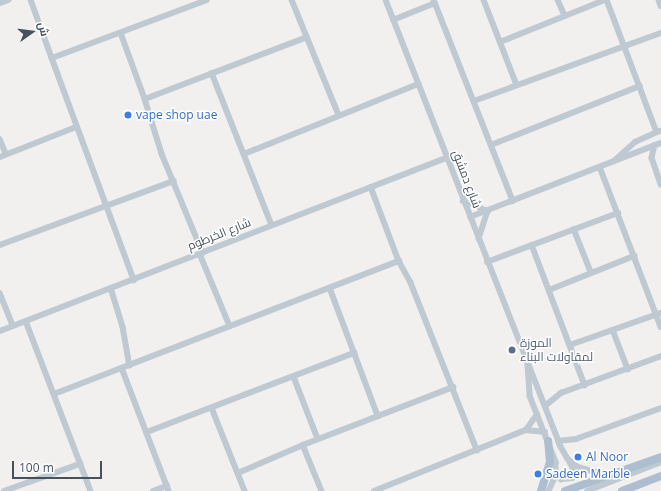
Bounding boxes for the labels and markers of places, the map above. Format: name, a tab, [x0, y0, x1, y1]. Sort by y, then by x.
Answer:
place label: vape shop uae	[136, 108, 217, 122]
marker: vape shop uae	[123, 110, 133, 120]
place label: الموزة لمقاولات البناء	[520, 336, 593, 364]
marker: الموزة لمقاولات البناء	[507, 345, 517, 355]
place label: Al Noor	[586, 450, 628, 464]
marker: Al Noor	[573, 452, 583, 462]
place label: Sadeen Marble	[546, 467, 630, 481]
marker: Sadeen Marble	[533, 469, 543, 479]

